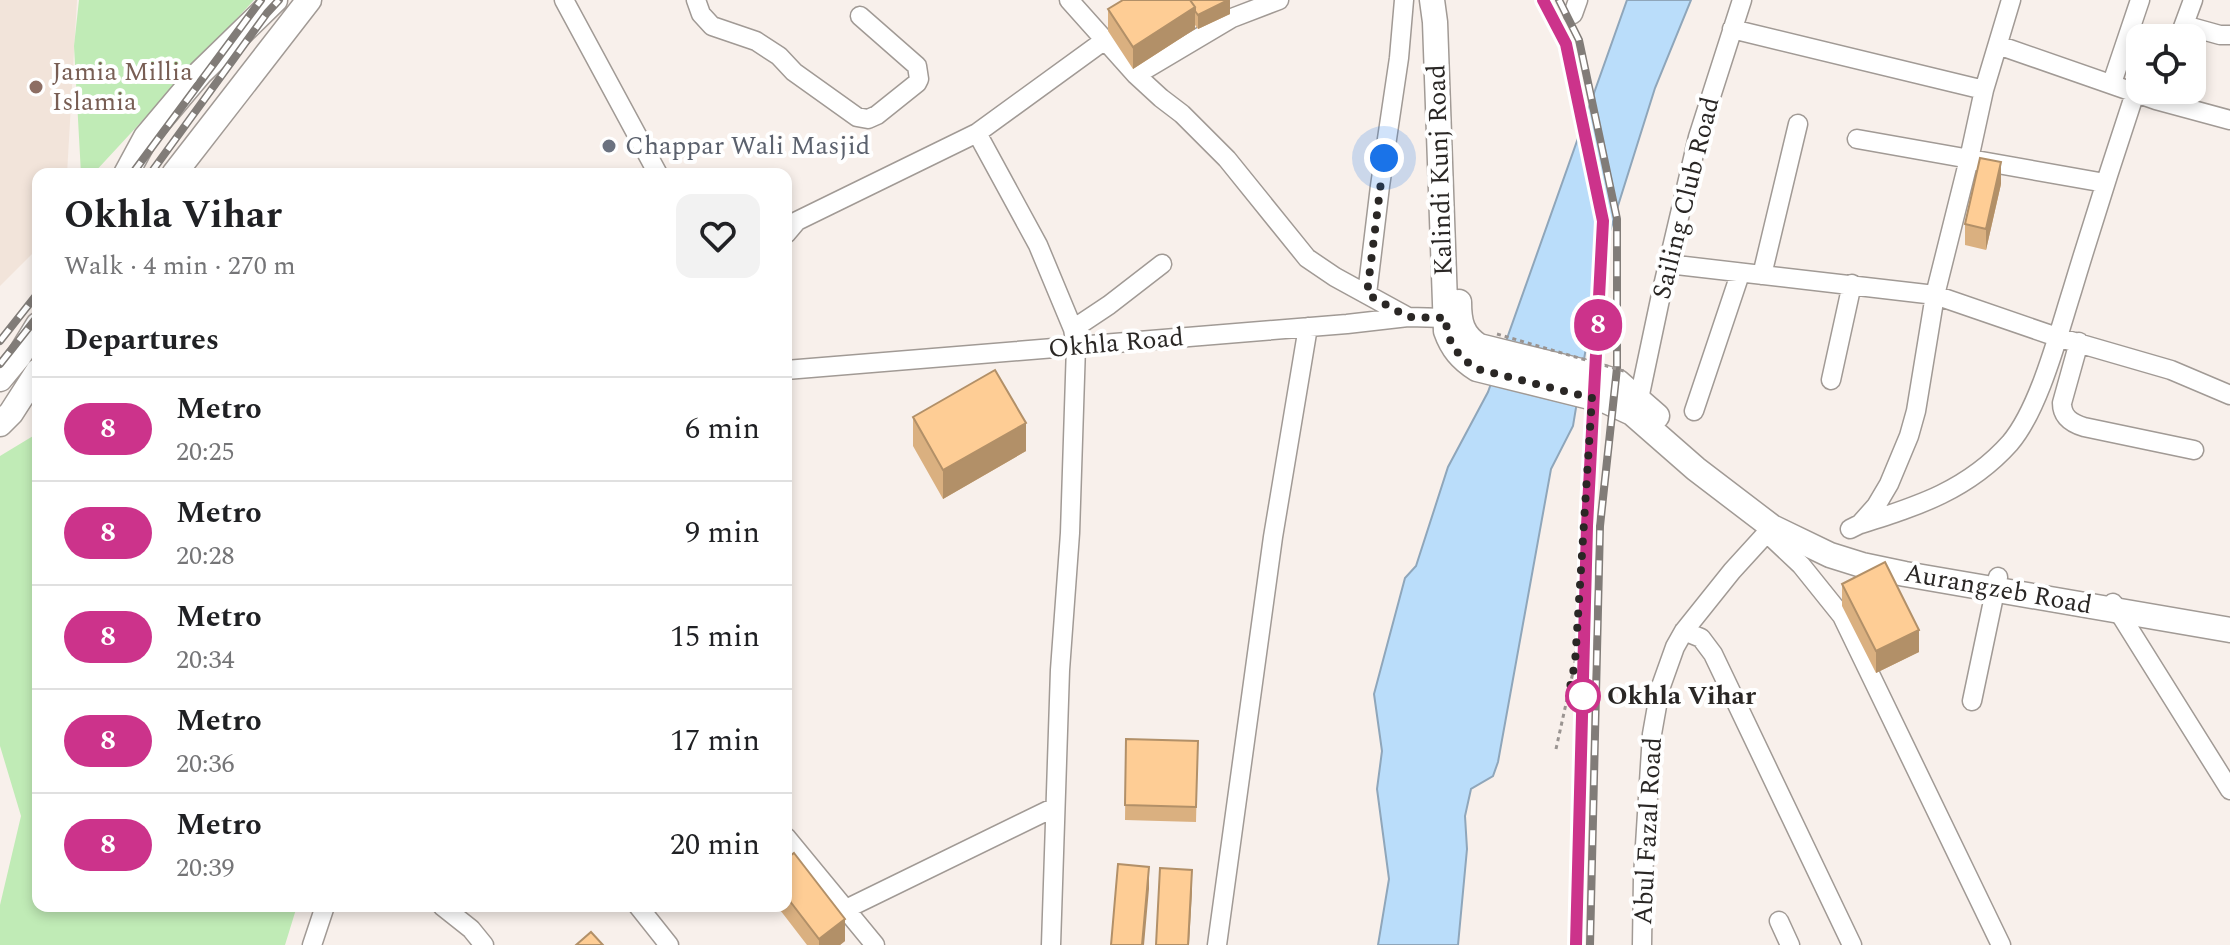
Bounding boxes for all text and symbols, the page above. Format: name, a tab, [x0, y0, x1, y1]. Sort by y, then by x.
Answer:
map controls	[2126, 24, 2206, 104]
button: locate	[2126, 24, 2206, 104]
place label: Jamia Millia Islamia	[52, 52, 193, 122]
street label: Kalindi Kunj Road	[1416, 64, 1464, 276]
marker: Jamia Millia Islamia	[27, 78, 45, 96]
street label: Sailing Club Road	[1642, 93, 1730, 303]
place label: Chappar Wali Masjid	[625, 126, 870, 166]
marker: Chappar Wali Masjid	[600, 137, 618, 155]
your location	[1364, 138, 1404, 178]
text: Okhla Vihar	[64, 187, 282, 245]
button: heart	[676, 194, 760, 278]
text: Walk · 4 min · 270 m	[64, 246, 296, 286]
line badge: 8	[1572, 299, 1624, 351]
text: 8	[1590, 303, 1606, 346]
text: Departures	[64, 317, 219, 363]
street label: Okhla Road	[1047, 317, 1185, 369]
text: Metro	[176, 386, 262, 432]
text: 6 min	[685, 406, 760, 452]
text: 8	[100, 407, 116, 450]
text: 20:25	[176, 432, 235, 472]
text: Metro	[176, 490, 262, 536]
text: 9 min	[685, 510, 760, 556]
text: 8	[100, 511, 116, 554]
text: 20:28	[176, 536, 235, 576]
street label: Aurangzeb Road	[1901, 553, 2095, 625]
text: Metro	[176, 594, 262, 640]
text: 15 min	[670, 614, 760, 660]
text: 8	[100, 615, 116, 658]
text: 20:34	[176, 640, 235, 680]
place label: Okhla Vihar	[1607, 676, 1757, 716]
marker: Okhla Vihar	[1566, 679, 1600, 713]
text: Metro	[176, 698, 262, 744]
text: 17 min	[670, 718, 760, 764]
text: 8	[100, 719, 116, 762]
street label: Abul Fazal Road	[1623, 736, 1673, 926]
text: 20:36	[176, 744, 235, 784]
text: Metro	[176, 802, 262, 848]
text: 20 min	[670, 822, 760, 868]
text: 8	[100, 823, 116, 866]
text: 20:39	[176, 848, 235, 888]

